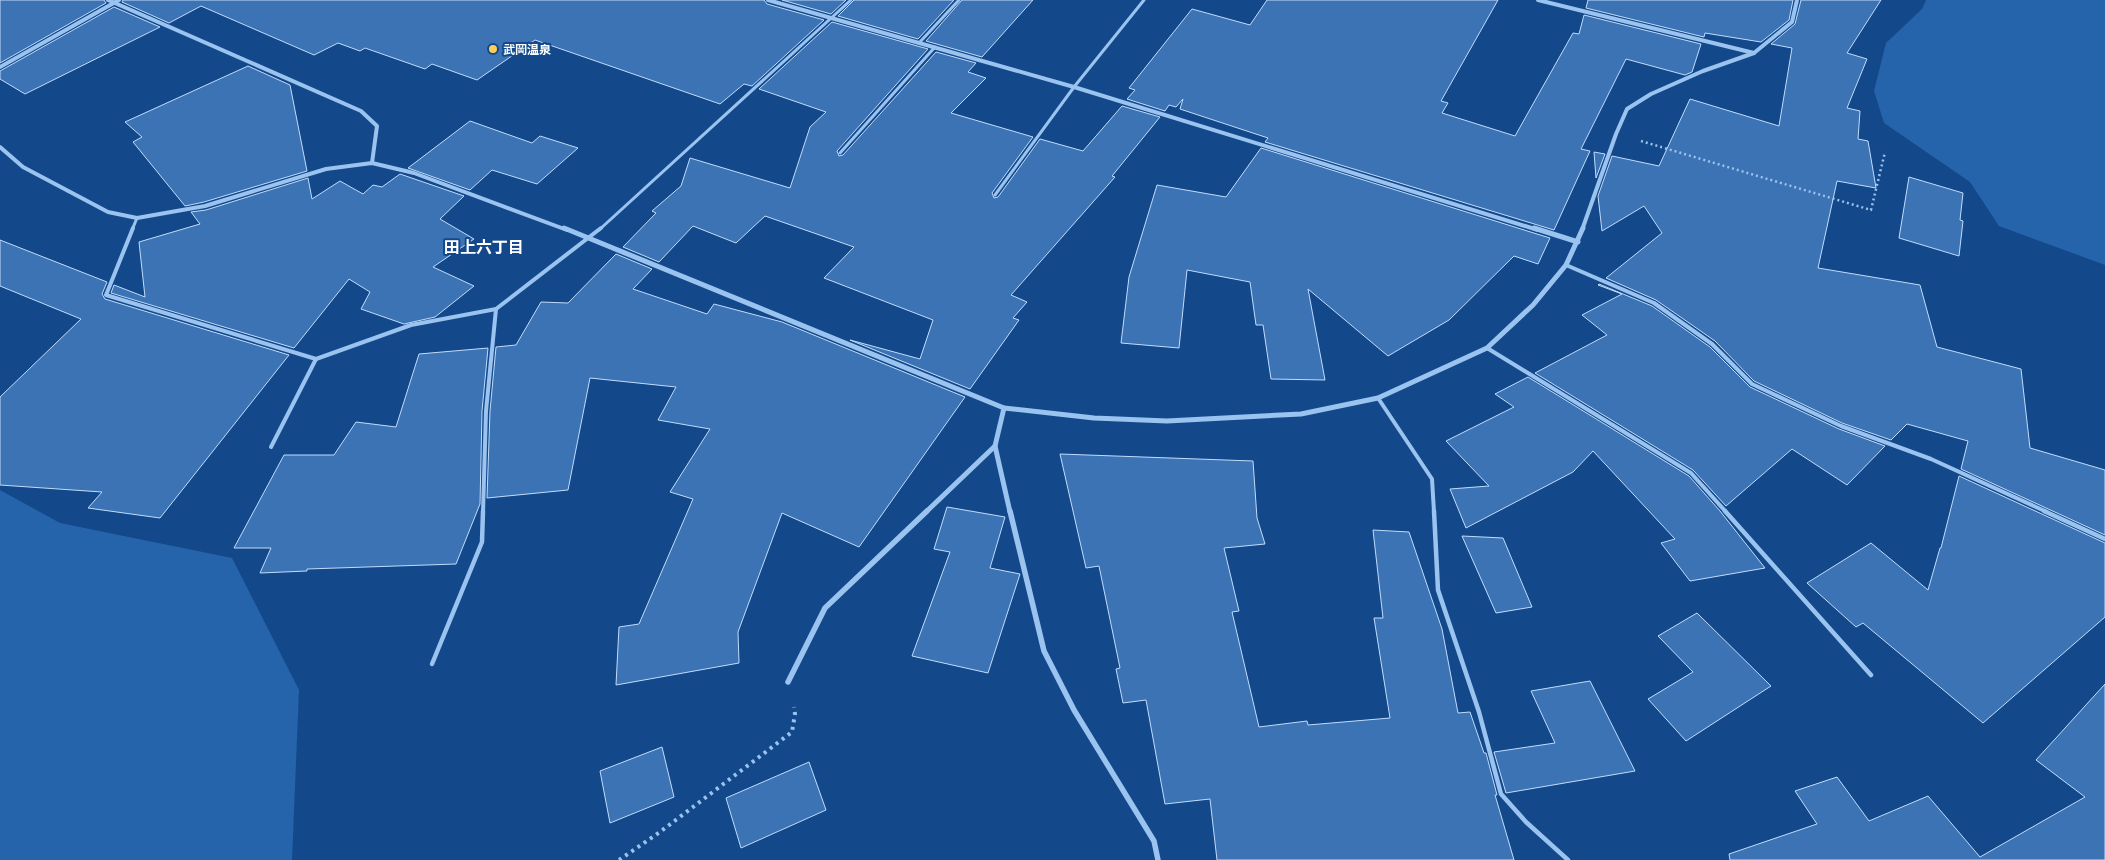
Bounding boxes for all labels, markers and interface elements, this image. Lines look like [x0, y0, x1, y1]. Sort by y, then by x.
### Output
place label: 武岡温泉 [503, 41, 551, 58]
marker: 武岡温泉 [487, 43, 499, 55]
district label: 田上六丁目 [444, 236, 524, 259]

